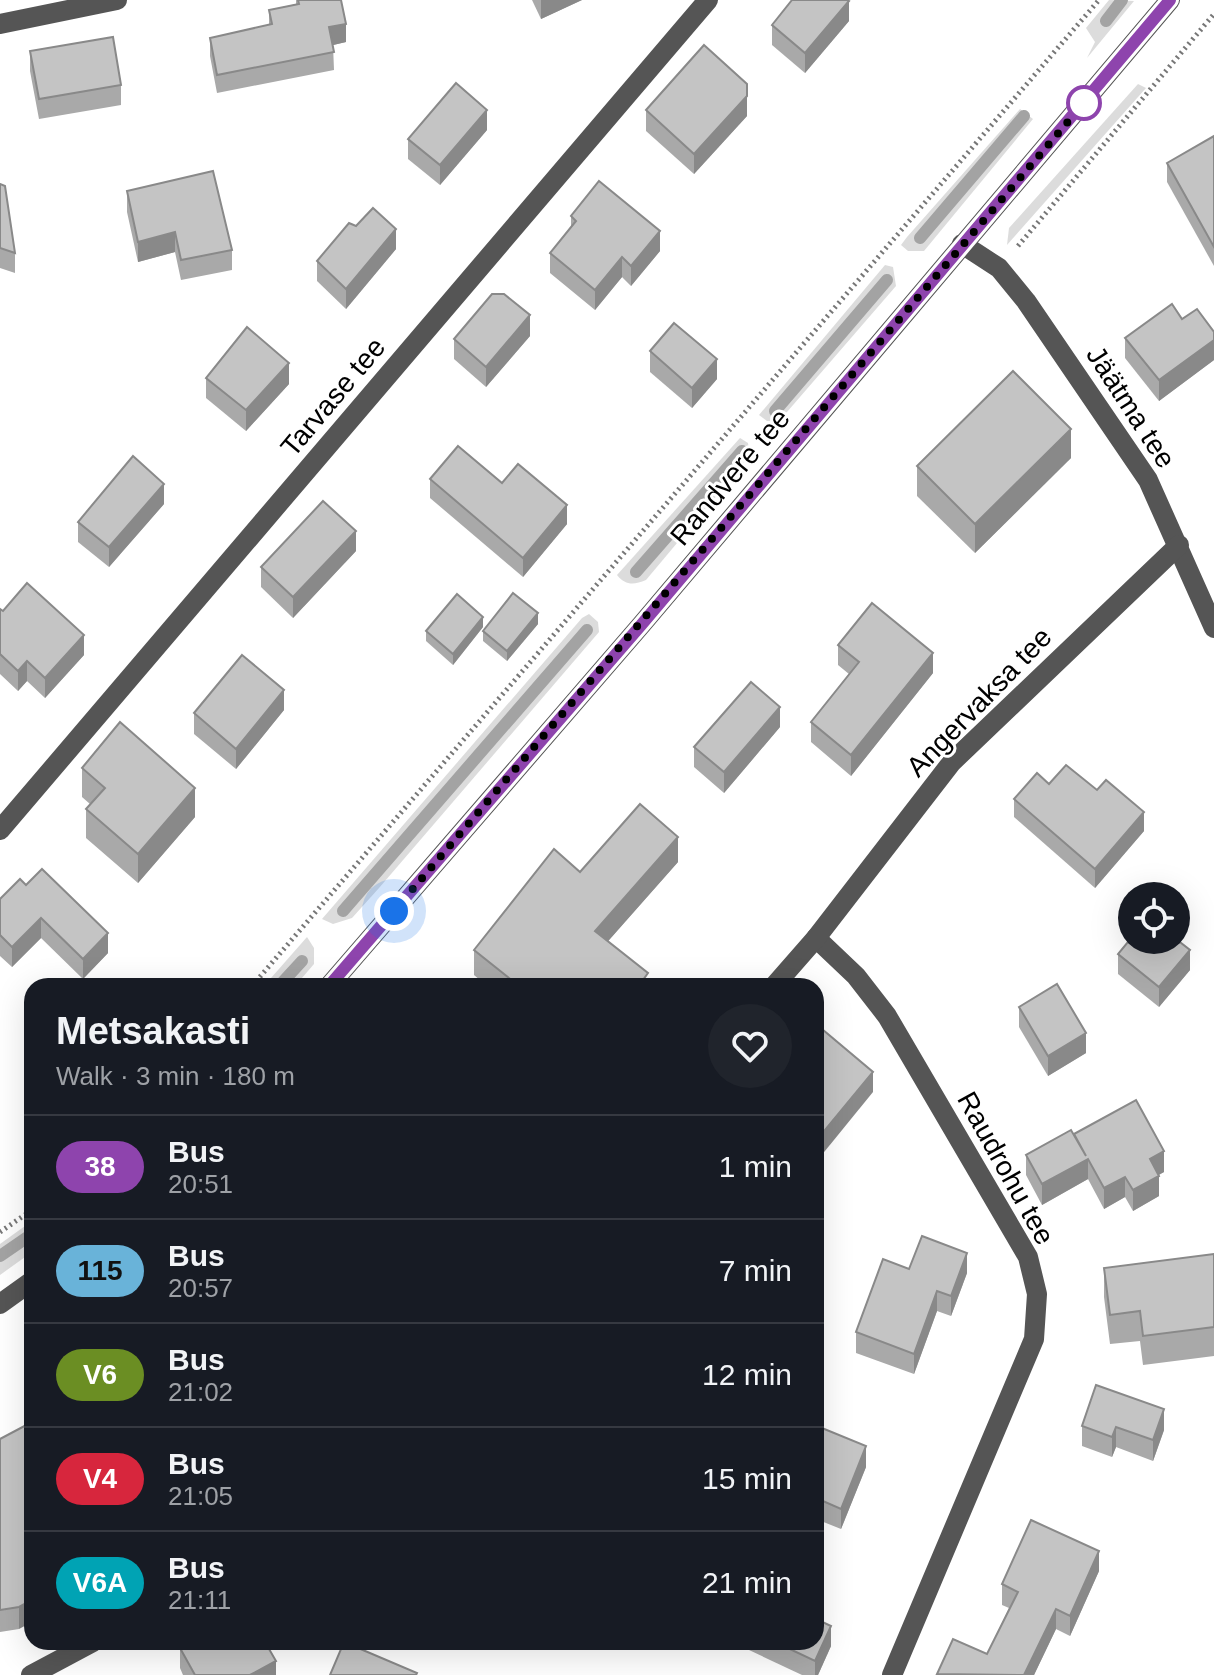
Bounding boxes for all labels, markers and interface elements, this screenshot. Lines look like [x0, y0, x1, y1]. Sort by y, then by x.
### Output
unlabelled marker [1067, 86, 1101, 120]
street label: Tarvase tee [275, 332, 391, 462]
street label: Jäätma tee [1080, 340, 1182, 474]
street label: Randvere tee [664, 403, 796, 551]
street label: Angervaksa tee [900, 621, 1058, 783]
map controls [1118, 882, 1190, 954]
button: locate [1118, 882, 1190, 954]
your location [374, 891, 414, 931]
button: heart [708, 1004, 792, 1088]
text: Metsakasti [56, 1010, 250, 1052]
text: Walk · 3 min · 180 m [56, 1061, 295, 1091]
street label: Raudrohu tee [951, 1086, 1061, 1250]
text: Bus [168, 1135, 225, 1168]
text: 1 min [719, 1150, 792, 1183]
text: 38 [84, 1151, 116, 1182]
text: 20:51 [168, 1169, 233, 1199]
text: Bus [168, 1239, 225, 1272]
text: 7 min [719, 1254, 792, 1287]
text: 115 [77, 1255, 123, 1286]
text: 20:57 [168, 1273, 233, 1303]
text: Bus [168, 1343, 225, 1376]
text: 12 min [702, 1358, 792, 1391]
text: V6 [83, 1359, 117, 1390]
text: 21:02 [168, 1377, 233, 1407]
text: Bus [168, 1447, 225, 1480]
text: 15 min [702, 1462, 792, 1495]
text: V4 [83, 1463, 117, 1494]
text: 21:05 [168, 1481, 233, 1511]
text: Bus [168, 1551, 225, 1584]
text: 21 min [702, 1566, 792, 1599]
text: V6A [73, 1567, 127, 1598]
text: 21:11 [168, 1585, 231, 1615]

